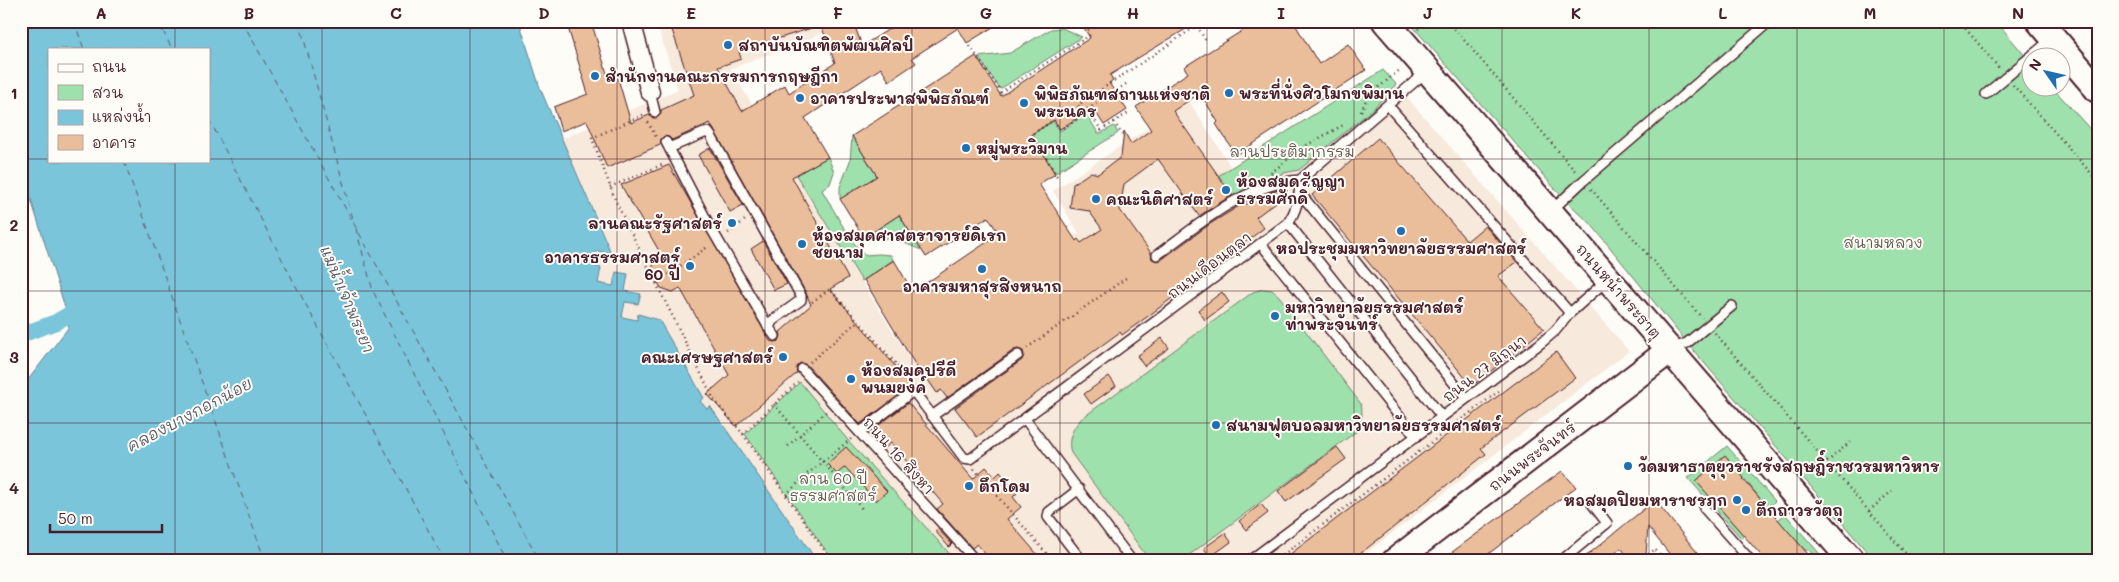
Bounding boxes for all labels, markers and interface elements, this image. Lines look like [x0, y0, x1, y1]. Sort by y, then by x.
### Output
text: A [95, 2, 107, 23]
text: B [244, 2, 254, 23]
text: C [390, 2, 402, 23]
text: D [538, 2, 550, 23]
text: E [686, 2, 696, 23]
text: F [833, 2, 843, 23]
text: G [980, 2, 992, 23]
text: H [1127, 2, 1139, 23]
text: I [1277, 2, 1285, 23]
text: J [1423, 2, 1433, 23]
text: K [1571, 2, 1581, 23]
text: L [1718, 2, 1728, 23]
text: M [1864, 2, 1876, 23]
text: N [2012, 2, 2024, 23]
place label: สถาบันบัณฑิตพัฒนศิลป์ [738, 35, 913, 55]
marker: สถาบันบัณฑิตพัฒนศิลป์ [722, 39, 734, 51]
legend [48, 48, 210, 162]
north arrow [2022, 48, 2072, 98]
text: N [2024, 55, 2046, 74]
text: ถนน [92, 56, 126, 76]
place label: สำนักงานคณะกรรมการกฤษฎีกา [605, 65, 838, 86]
marker: สำนักงานคณะกรรมการกฤษฎีกา [589, 70, 601, 82]
place label: พระที่นั่งศิวโมกขพิมาน [1239, 78, 1405, 103]
text: 1 [10, 82, 18, 103]
text: สวน [92, 82, 123, 102]
place label: พิพิธภัณฑสถานแห่งชาติ พระนคร [1034, 84, 1210, 121]
marker: พระที่นั่งศิวโมกขพิมาน [1223, 87, 1235, 99]
place label: อาคารประพาสพิพิธภัณฑ์ [810, 88, 990, 108]
marker: อาคารประพาสพิพิธภัณฑ์ [794, 92, 806, 104]
marker: พิพิธภัณฑสถานแห่งชาติ พระนคร [1018, 97, 1030, 109]
text: แหล่งน้ำ [92, 103, 152, 126]
text: อาคาร [92, 132, 137, 152]
place label: หมู่พระวิมาน [976, 138, 1068, 161]
park label: ลานประติมากรรม [1229, 141, 1355, 161]
marker: หมู่พระวิมาน [960, 142, 972, 154]
place label: ห้องสมุดสัญญา ธรรมศักดิ์ [1236, 171, 1345, 208]
marker: ห้องสมุดสัญญา ธรรมศักดิ์ [1220, 184, 1232, 196]
place label: คณะนิติศาสตร์ [1106, 189, 1214, 209]
marker: คณะนิติศาสตร์ [1090, 193, 1102, 205]
place label: ลานคณะรัฐศาสตร์ [588, 213, 723, 234]
text: 2 [10, 214, 19, 235]
marker: ลานคณะรัฐศาสตร์ [726, 217, 738, 229]
place label: ห้องสมุดศาสตราจารย์ดิเรก ชัยนาม [812, 225, 1006, 262]
marker: หอประชุมมหาวิทยาลัยธรรมศาสตร์ [1395, 225, 1407, 237]
street label: ถนนเดือนตุลา [1163, 227, 1256, 305]
park label: สนามหลวง [1843, 232, 1923, 252]
place label: หอประชุมมหาวิทยาลัยธรรมศาสตร์ [1276, 237, 1527, 261]
marker: ห้องสมุดศาสตราจารย์ดิเรก ชัยนาม [796, 238, 808, 250]
street label: ถนนหน้าพระธาตุ [1570, 239, 1666, 344]
water label: แม่น้ำเจ้าพระยา [316, 241, 384, 356]
place label: อาคารธรรมศาสตร์ 60 ปี [544, 247, 681, 284]
marker: อาคารธรรมศาสตร์ 60 ปี [684, 260, 696, 272]
marker: อาคารมหาสุรสิงหนาถ [976, 263, 988, 275]
place label: อาคารมหาสุรสิงหนาถ [903, 276, 1061, 299]
place label: มหาวิทยาลัยธรรมศาสตร์ ท่าพระจันทร์ [1285, 296, 1464, 334]
marker: มหาวิทยาลัยธรรมศาสตร์ ท่าพระจันทร์ [1269, 310, 1281, 322]
street label: ถนน 27 มิถุนา [1438, 330, 1531, 408]
text: 3 [9, 346, 19, 367]
place label: คณะเศรษฐศาสตร์ [641, 347, 774, 368]
marker: คณะเศรษฐศาสตร์ [777, 351, 789, 363]
place label: ห้องสมุดปรีดี พนมยงค์ [861, 359, 956, 397]
water label: คลองบางกอกน้อย [123, 372, 255, 456]
marker: ห้องสมุดปรีดี พนมยงค์ [845, 373, 857, 385]
street label: ถนน 16 สิงหา [859, 412, 939, 498]
place label: สนามฟุตบอลมหาวิทยาลัยธรรมศาสตร์ [1226, 414, 1502, 438]
street label: ถนนพระจันทร์ [1484, 416, 1580, 495]
marker: สนามฟุตบอลมหาวิทยาลัยธรรมศาสตร์ [1210, 419, 1222, 431]
place label: วัดมหาธาตุยุวราชรังสฤษฎิ์ราชวรมหาวิหาร [1638, 450, 1940, 479]
marker: วัดมหาธาตุยุวราชรังสฤษฎิ์ราชวรมหาวิหาร [1622, 460, 1634, 472]
park label: ลาน 60 ปี ธรรมศาสตร์ [789, 468, 877, 505]
place label: ตึกโดม [979, 476, 1030, 496]
text: 4 [9, 477, 19, 498]
marker: ตึกโดม [963, 480, 975, 492]
place label: หอสมุดปิยมหาราชรฦก [1564, 490, 1727, 513]
marker: หอสมุดปิยมหาราชรฦก [1731, 494, 1743, 506]
place label: ตึกถาวรวัตถุ [1756, 499, 1843, 523]
scale bar [50, 502, 162, 534]
marker: ตึกถาวรวัตถุ [1740, 504, 1752, 516]
text: 50 m [58, 508, 93, 528]

